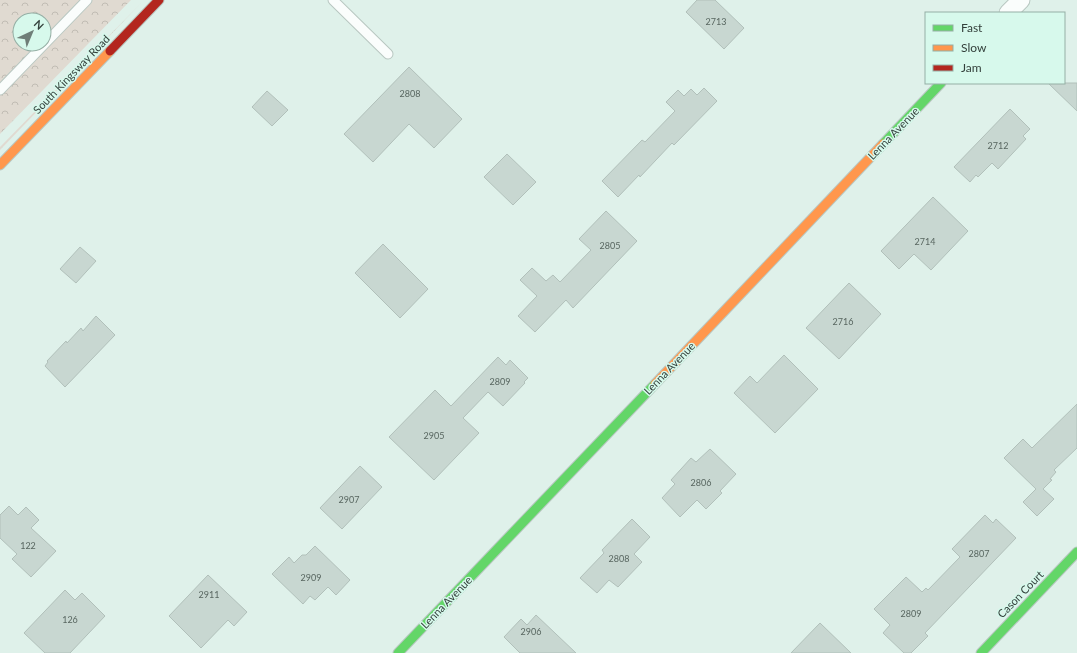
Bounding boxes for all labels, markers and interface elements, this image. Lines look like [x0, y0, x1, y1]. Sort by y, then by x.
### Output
north arrow [12, 12, 52, 52]
legend [925, 12, 1065, 84]
house number: 2713 [706, 16, 726, 27]
text: N [32, 17, 47, 32]
text: Fast [961, 20, 983, 35]
street label: South Kingsway Road [30, 32, 112, 116]
text: Slow [961, 40, 987, 55]
text: Jam [961, 60, 982, 75]
house number: 2808 [400, 88, 420, 99]
street label: Lenna Avenue [865, 104, 921, 162]
house number: 2712 [988, 140, 1008, 151]
house number: 2714 [915, 236, 935, 247]
house number: 2805 [600, 240, 620, 251]
house number: 2716 [833, 316, 853, 327]
street label: Lenna Avenue [641, 339, 697, 397]
house number: 2809 [490, 376, 510, 387]
house number: 2905 [424, 430, 444, 441]
house number: 2806 [691, 477, 711, 488]
house number: 2907 [339, 494, 359, 505]
house number: 122 [20, 540, 36, 551]
house number: 2807 [969, 548, 989, 559]
house number: 2808 [609, 553, 629, 564]
street label: Cason Court [994, 568, 1046, 620]
house number: 2909 [301, 572, 321, 583]
street label: Lenna Avenue [418, 573, 474, 631]
house number: 2911 [199, 589, 219, 600]
house number: 2809 [901, 608, 921, 619]
house number: 126 [62, 614, 78, 625]
house number: 2906 [521, 626, 541, 637]

